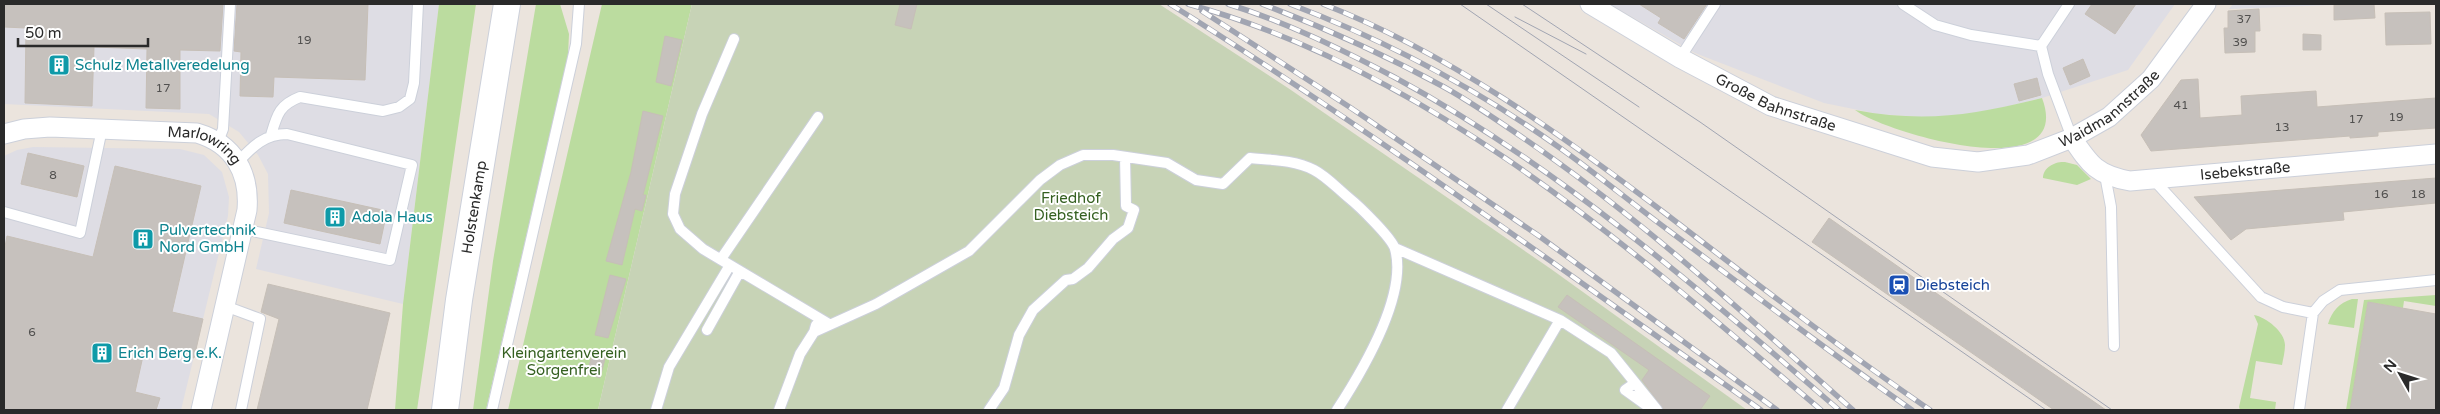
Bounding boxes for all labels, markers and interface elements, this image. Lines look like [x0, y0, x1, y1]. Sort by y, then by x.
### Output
house number: 37 [2236, 12, 2252, 26]
scale bar [18, 15, 148, 47]
text: 50 m [25, 24, 62, 42]
house number: 19 [296, 33, 312, 47]
house number: 39 [2232, 35, 2248, 49]
building icon: Schulz Metallveredelung [47, 53, 71, 77]
place label: Schulz Metallveredelung [75, 56, 250, 74]
street label: Waidmannstraße [2056, 67, 2164, 151]
street label: Große Bahnstraße [1712, 69, 1838, 135]
house number: 17 [155, 81, 171, 95]
house number: 41 [2173, 98, 2189, 112]
house number: 19 [2388, 110, 2404, 124]
house number: 17 [2348, 112, 2364, 126]
house number: 13 [2274, 120, 2290, 134]
street label: Marlowring [167, 123, 245, 168]
street label: Isebekstraße [2199, 158, 2291, 184]
street label: Holstenkamp [458, 159, 490, 255]
house number: 8 [49, 168, 57, 182]
house number: 16 [2373, 187, 2389, 201]
house number: 18 [2410, 187, 2426, 201]
park label: Friedhof Diebsteich [1034, 189, 1108, 224]
building icon: Adola Haus [323, 205, 347, 229]
place label: Adola Haus [351, 208, 433, 226]
place label: Pulvertechnik Nord GmbH [159, 221, 256, 256]
building icon: Pulvertechnik Nord GmbH [131, 227, 155, 251]
station icon: Diebsteich [1887, 273, 1911, 297]
place label: Diebsteich [1915, 276, 1990, 294]
house number: 6 [28, 325, 36, 339]
building icon: Erich Berg e.K. [90, 341, 114, 365]
place label: Erich Berg e.K. [118, 344, 222, 362]
park label: Kleingartenverein Sorgenfrei [501, 344, 627, 379]
north arrow [2375, 349, 2425, 399]
text: N [2380, 356, 2400, 376]

